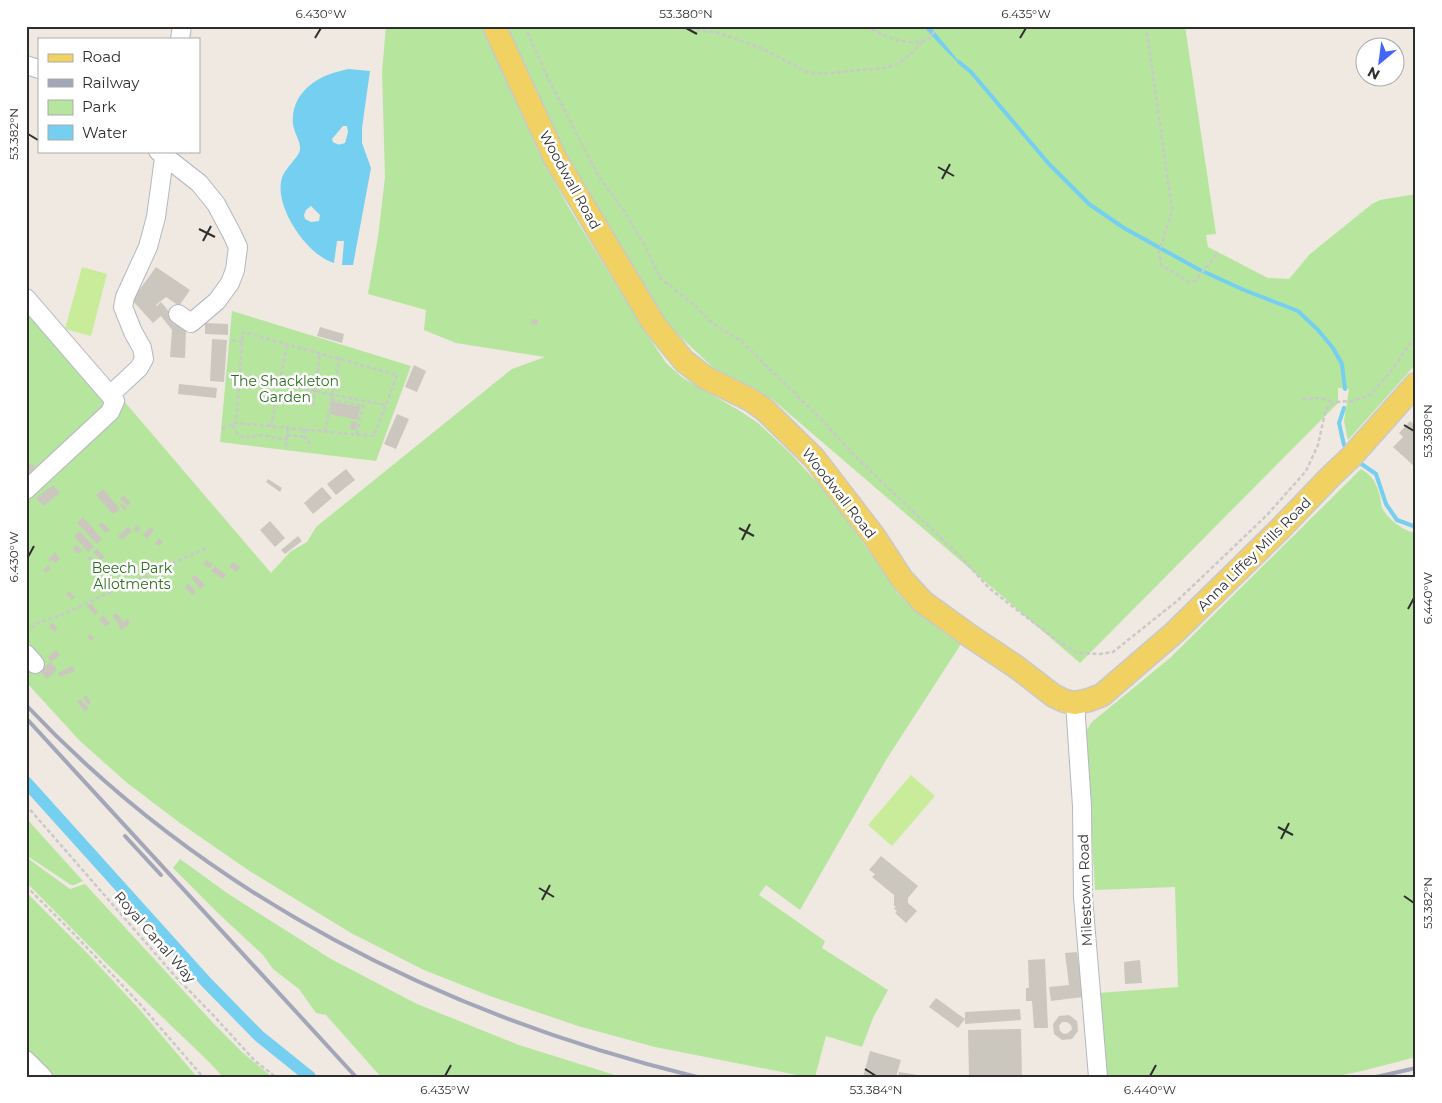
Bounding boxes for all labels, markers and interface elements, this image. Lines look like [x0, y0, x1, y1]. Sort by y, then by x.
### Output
text: 6.430°W [295, 6, 347, 21]
text: 53.380°N [659, 6, 713, 21]
text: 6.435°W [1001, 6, 1051, 21]
legend [38, 38, 200, 152]
north arrow [1354, 38, 1404, 88]
text: Road [82, 47, 121, 66]
text: N [1364, 63, 1383, 84]
text: Railway [82, 73, 140, 92]
text: Park [82, 97, 116, 116]
text: 53.382°N [6, 108, 21, 160]
text: Water [82, 123, 128, 142]
street label: Woodwall Road [535, 128, 605, 232]
park label: The Shackleton Garden [231, 372, 339, 406]
text: 53.380°N [1420, 404, 1435, 458]
street label: Woodwall Road [798, 444, 880, 542]
street label: Anna Liffey Mills Road [1193, 493, 1315, 615]
text: 6.430°W [6, 531, 21, 583]
park label: Beech Park Allotments [92, 559, 173, 593]
text: 6.440°W [1420, 572, 1435, 624]
street label: Milestown Road [1074, 834, 1096, 946]
text: 53.382°N [1420, 877, 1435, 929]
street label: Royal Canal Way [110, 888, 200, 987]
text: 6.435°W [420, 1082, 470, 1097]
text: 53.384°N [850, 1082, 902, 1097]
text: 6.440°W [1124, 1082, 1176, 1097]

